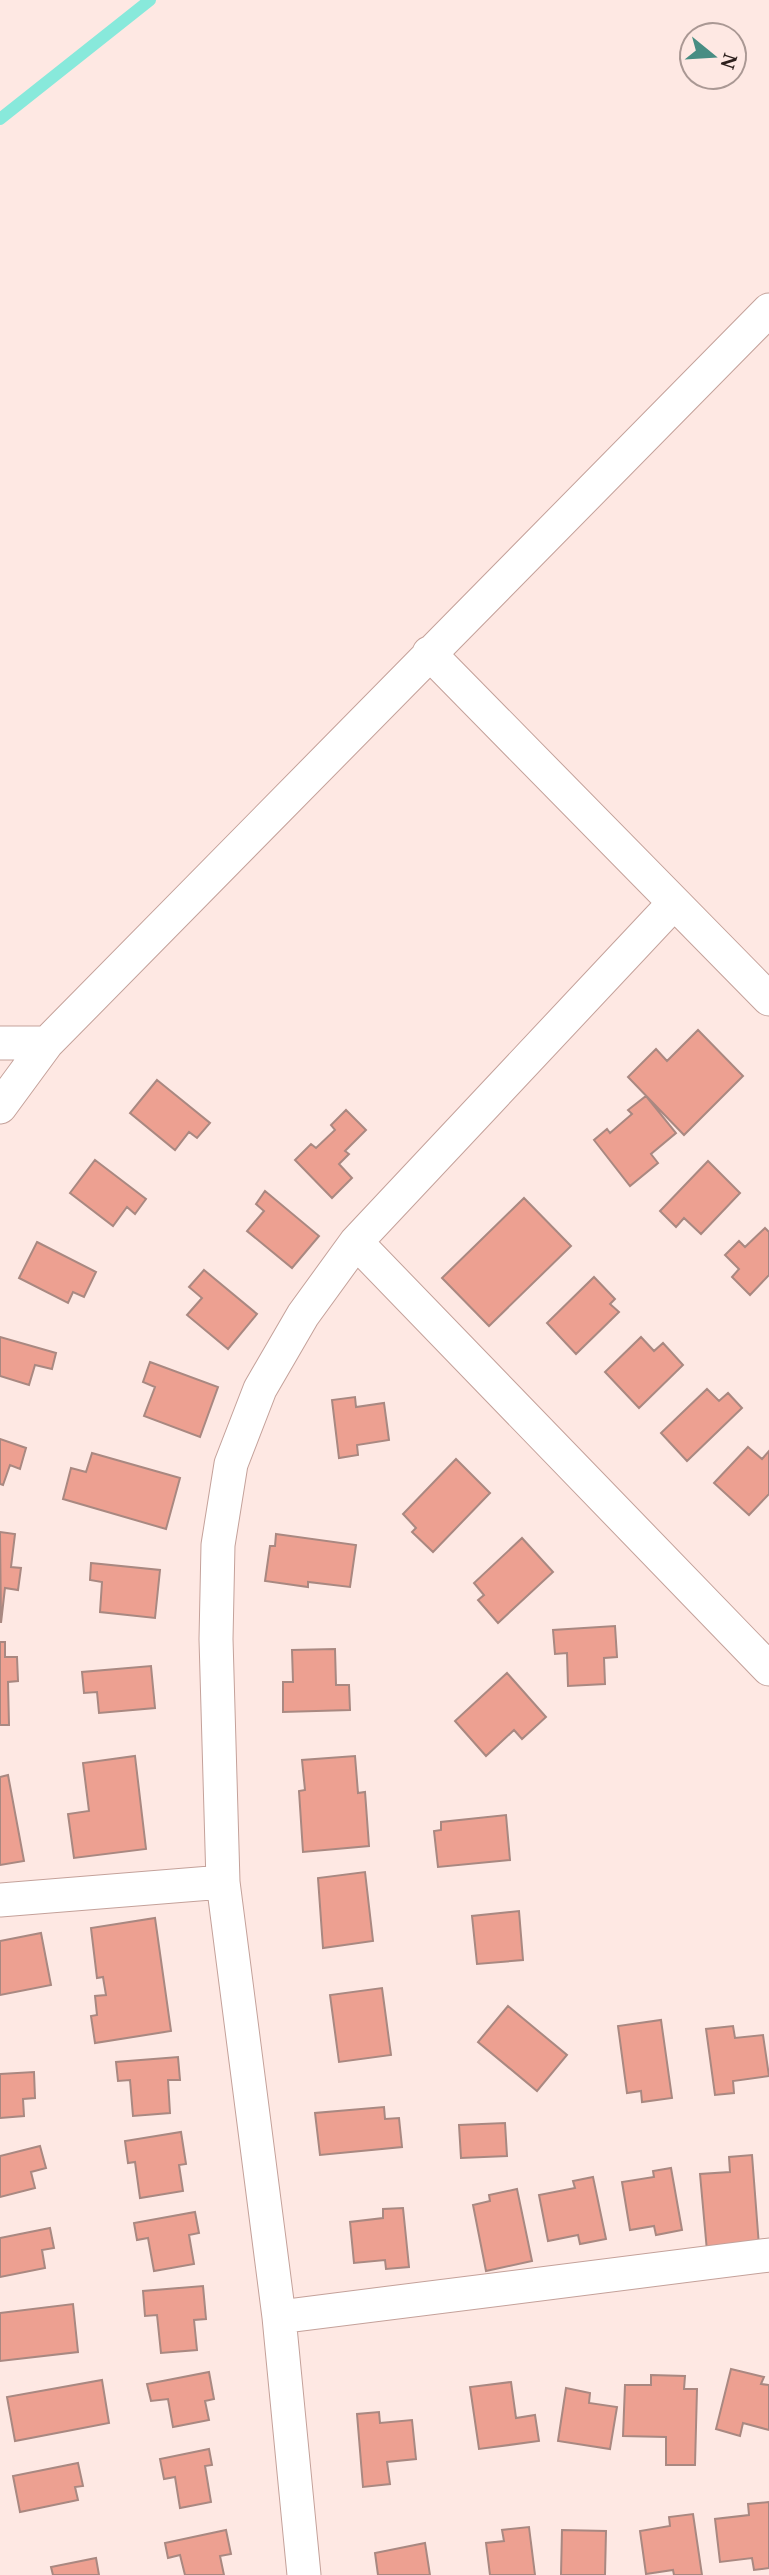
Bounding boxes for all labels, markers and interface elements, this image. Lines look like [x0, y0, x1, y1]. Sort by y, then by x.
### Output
north arrow [678, 21, 748, 91]
text: N [714, 50, 744, 72]

